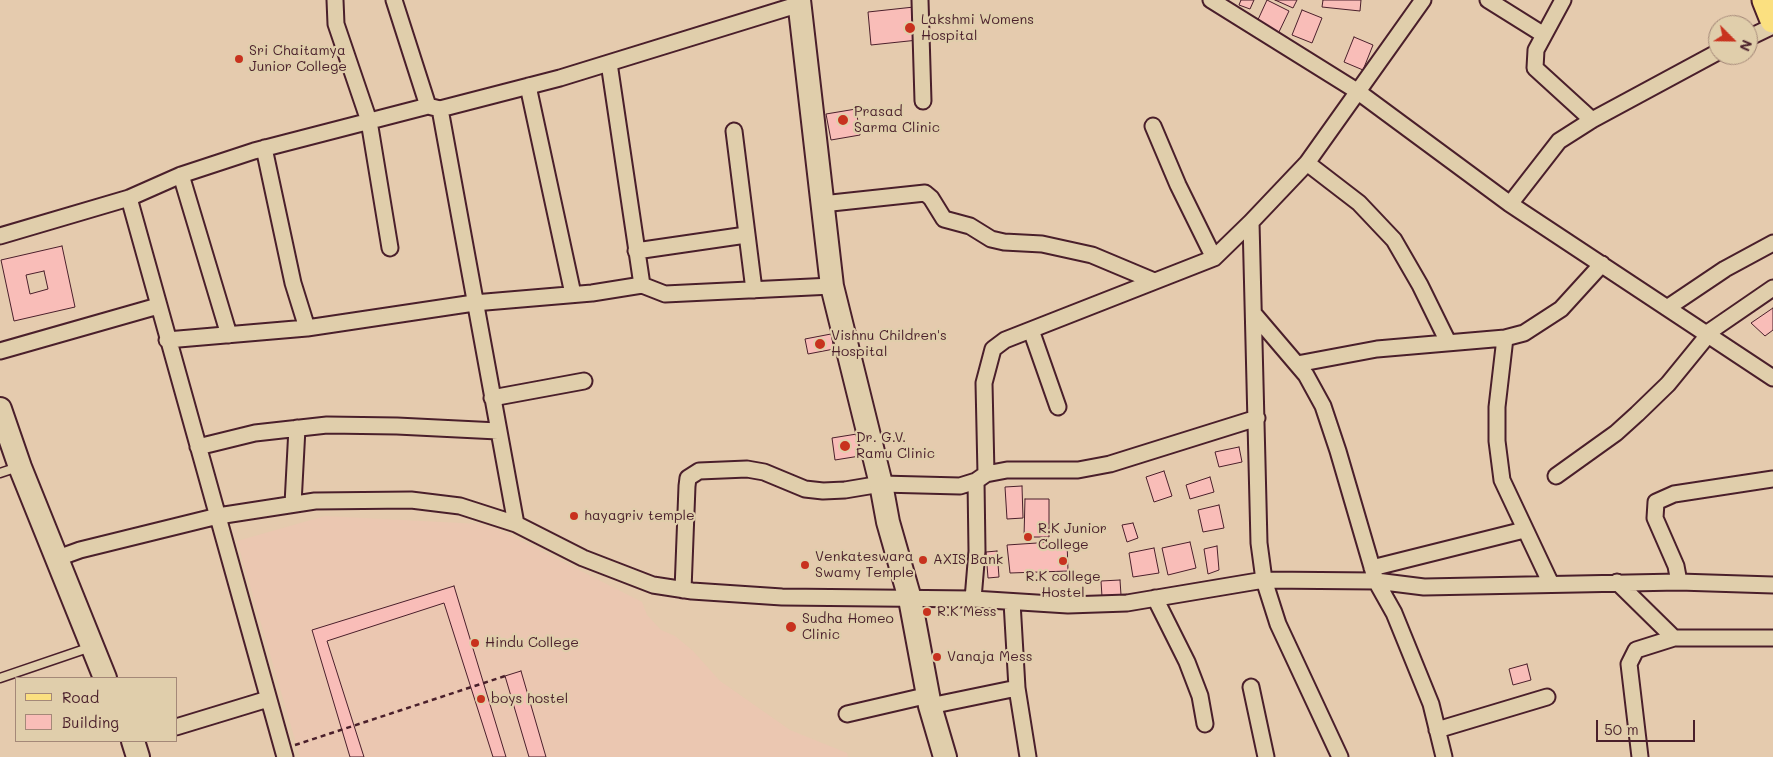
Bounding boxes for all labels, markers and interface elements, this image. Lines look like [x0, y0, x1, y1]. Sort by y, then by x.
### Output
place label: Lakshmi Womens Hospital [921, 12, 1034, 44]
north arrow [1708, 15, 1758, 65]
marker: Lakshmi Womens Hospital [903, 21, 917, 35]
text: N [1736, 37, 1757, 54]
place label: Sri Chaitamya Junior College [249, 43, 347, 75]
marker: Sri Chaitamya Junior College [233, 53, 245, 65]
place label: Prasad Sarma Clinic [854, 104, 940, 136]
marker: Prasad Sarma Clinic [836, 113, 850, 127]
place label: Vishnu Children's Hospital [831, 328, 947, 361]
marker: Vishnu Children's Hospital [813, 337, 827, 351]
place label: Dr. G.V. Ramu Clinic [856, 430, 935, 462]
marker: Dr. G.V. Ramu Clinic [838, 439, 852, 453]
place label: hayagriv temple [584, 508, 695, 524]
marker: hayagriv temple [568, 510, 580, 522]
place label: R.K Junior College [1038, 521, 1107, 554]
marker: R.K Junior College [1022, 531, 1034, 543]
place label: Venkateswara Swamy Temple [815, 549, 914, 582]
place label: AXIS Bank [933, 552, 1003, 568]
marker: AXIS Bank [917, 554, 929, 566]
marker: R.K college Hostel [1057, 555, 1069, 567]
marker: Venkateswara Swamy Temple [799, 559, 811, 571]
place label: R.K college Hostel [1025, 569, 1101, 602]
place label: R.K Mess [937, 604, 997, 620]
marker: R.K Mess [921, 606, 933, 618]
place label: Sudha Homeo Clinic [802, 611, 894, 644]
marker: Sudha Homeo Clinic [784, 620, 798, 634]
place label: Hindu College [485, 635, 579, 651]
marker: Hindu College [469, 637, 481, 649]
place label: Vanaja Mess [947, 649, 1033, 665]
marker: Vanaja Mess [931, 651, 943, 663]
legend [15, 677, 178, 742]
text: Road [62, 687, 99, 707]
place label: boys hostel [491, 691, 568, 707]
marker: boys hostel [475, 693, 487, 705]
scale bar [1598, 710, 1697, 742]
text: Building [62, 712, 119, 732]
text: 50 m [1604, 719, 1639, 739]

